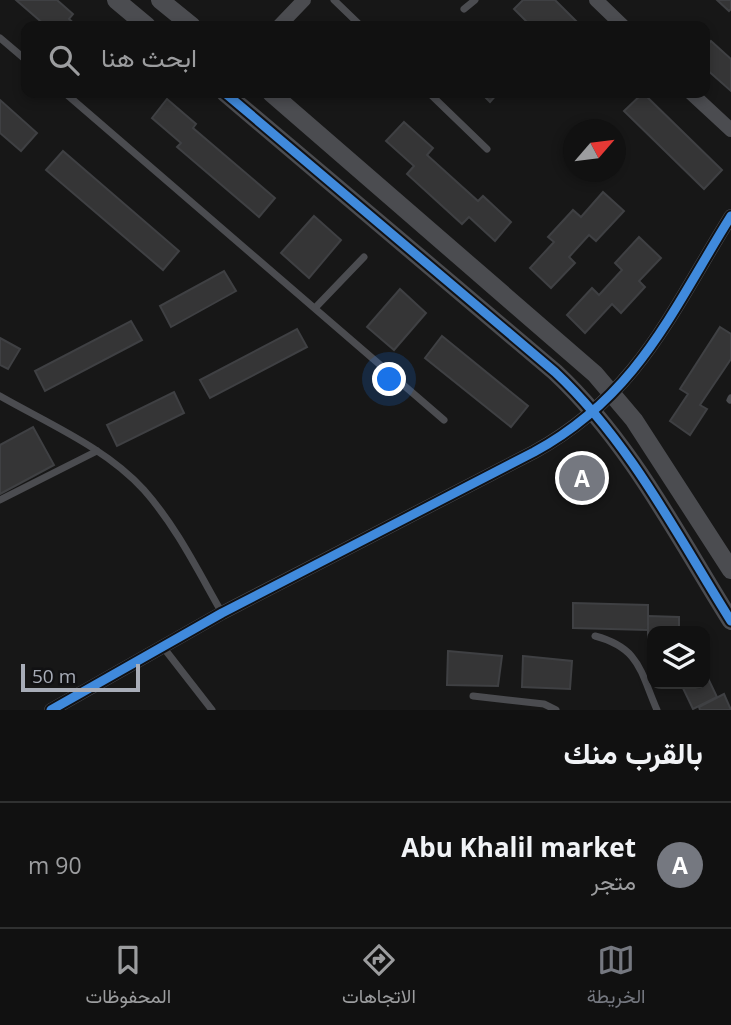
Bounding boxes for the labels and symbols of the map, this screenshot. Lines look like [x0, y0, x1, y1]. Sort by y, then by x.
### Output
north arrow [563, 119, 626, 182]
your location [372, 362, 406, 396]
pin: A [559, 452, 605, 504]
scale bar [21, 661, 140, 693]

